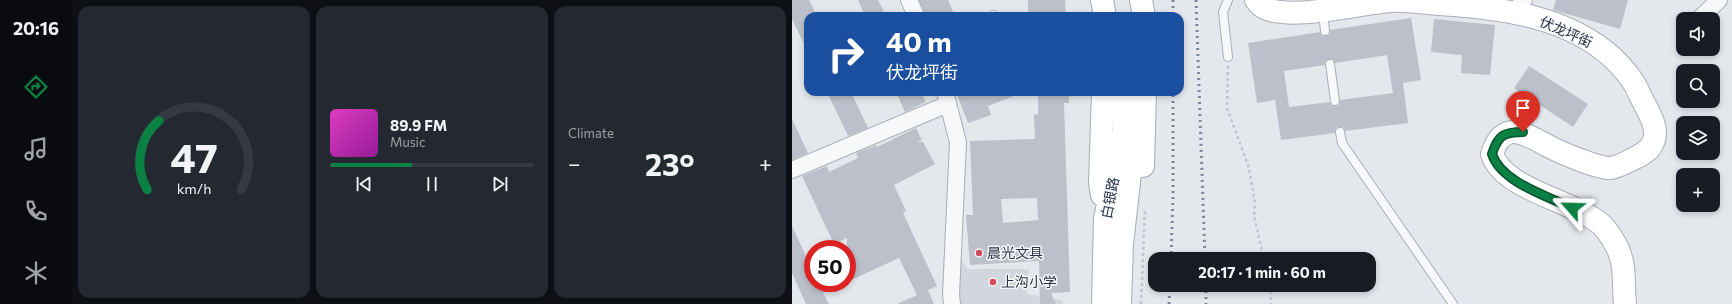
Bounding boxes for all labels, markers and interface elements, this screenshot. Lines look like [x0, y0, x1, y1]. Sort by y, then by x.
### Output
street label: 伏龙坪街 [1537, 12, 1595, 51]
map controls [1676, 12, 1720, 212]
button: sound [1676, 12, 1720, 56]
text: 20:16 [13, 17, 59, 39]
text: 40 m [886, 24, 952, 58]
icon: right [820, 28, 872, 80]
text: 伏龙坪街 [886, 61, 958, 83]
button: search [1676, 64, 1720, 108]
icon: directions [22, 73, 50, 101]
pin [1506, 91, 1540, 132]
icon: arrive [1512, 97, 1534, 119]
text: 89.9 FM [390, 116, 447, 134]
button: layers [1676, 116, 1720, 160]
text: Climate [568, 125, 614, 141]
text: 47 [170, 131, 218, 182]
text: Music [390, 134, 425, 150]
icon: music [22, 135, 50, 163]
text: 23° [645, 145, 695, 182]
text: − [568, 150, 581, 177]
text: + [759, 150, 772, 177]
button: + [1676, 168, 1720, 212]
icon: previous [353, 173, 375, 195]
icon: pause [421, 173, 443, 195]
icon: next [489, 173, 511, 195]
street label: 白银路 [1097, 176, 1122, 220]
text: km/h [177, 179, 211, 197]
position arrow [1551, 187, 1593, 229]
icon: phone [22, 197, 50, 225]
speed limit sign: 50 [804, 240, 856, 292]
place label: 晨光文具 [987, 244, 1043, 261]
marker: 晨光文具 [974, 248, 984, 258]
icon: climate [22, 259, 50, 287]
text: 20:17 · 1 min · 60 m [1198, 263, 1326, 281]
place label: 上沟小学 [1001, 273, 1057, 290]
marker: 上沟小学 [988, 277, 998, 287]

